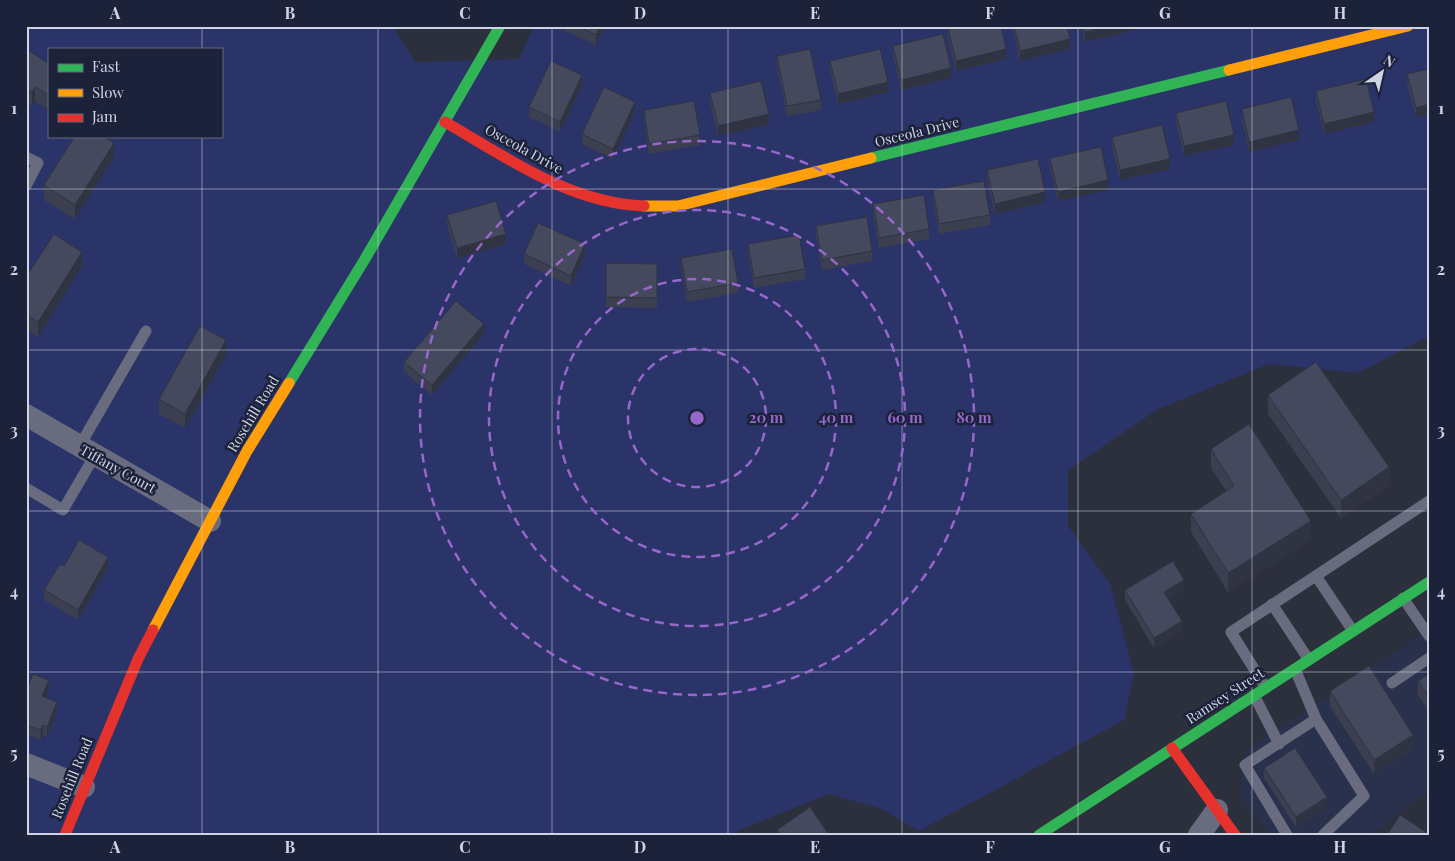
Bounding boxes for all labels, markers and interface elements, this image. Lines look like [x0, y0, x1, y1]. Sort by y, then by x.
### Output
text: A [109, 2, 121, 23]
text: B [285, 2, 296, 23]
text: C [459, 2, 471, 23]
text: D [634, 2, 646, 23]
text: E [810, 2, 820, 23]
text: F [985, 2, 995, 23]
text: G [1159, 2, 1171, 23]
text: H [1334, 2, 1347, 23]
legend [48, 48, 222, 138]
north arrow [1358, 48, 1408, 98]
text: N [1380, 50, 1399, 72]
text: Fast [92, 56, 121, 76]
text: Slow [92, 82, 124, 102]
text: 1 [11, 97, 17, 118]
text: 1 [1438, 97, 1444, 118]
text: Jam [91, 106, 118, 126]
street label: Osceola Drive [873, 112, 961, 151]
street label: Osceola Drive [482, 119, 567, 178]
text: 2 [10, 258, 18, 279]
text: 2 [1437, 258, 1445, 279]
street label: Rosehill Road [222, 372, 283, 455]
text: 20 m [749, 407, 784, 427]
text: 40 m [819, 407, 854, 427]
text: 60 m [887, 407, 923, 427]
text: 80 m [956, 407, 992, 427]
centre of rings [688, 409, 706, 427]
text: 3 [10, 419, 18, 440]
text: 3 [1437, 419, 1445, 440]
street label: Tiffany Court [77, 440, 160, 498]
text: 4 [10, 580, 18, 601]
text: 4 [1437, 580, 1445, 601]
street label: Ramsey Street [1182, 663, 1268, 728]
street label: Rosehill Road [47, 734, 96, 821]
text: 5 [10, 742, 18, 763]
text: 5 [1437, 742, 1445, 763]
text: A [109, 836, 121, 857]
text: B [285, 836, 296, 857]
text: C [459, 836, 471, 857]
text: D [634, 836, 646, 857]
text: E [810, 836, 820, 857]
text: F [985, 836, 995, 857]
text: G [1159, 836, 1171, 857]
text: H [1334, 836, 1347, 857]

